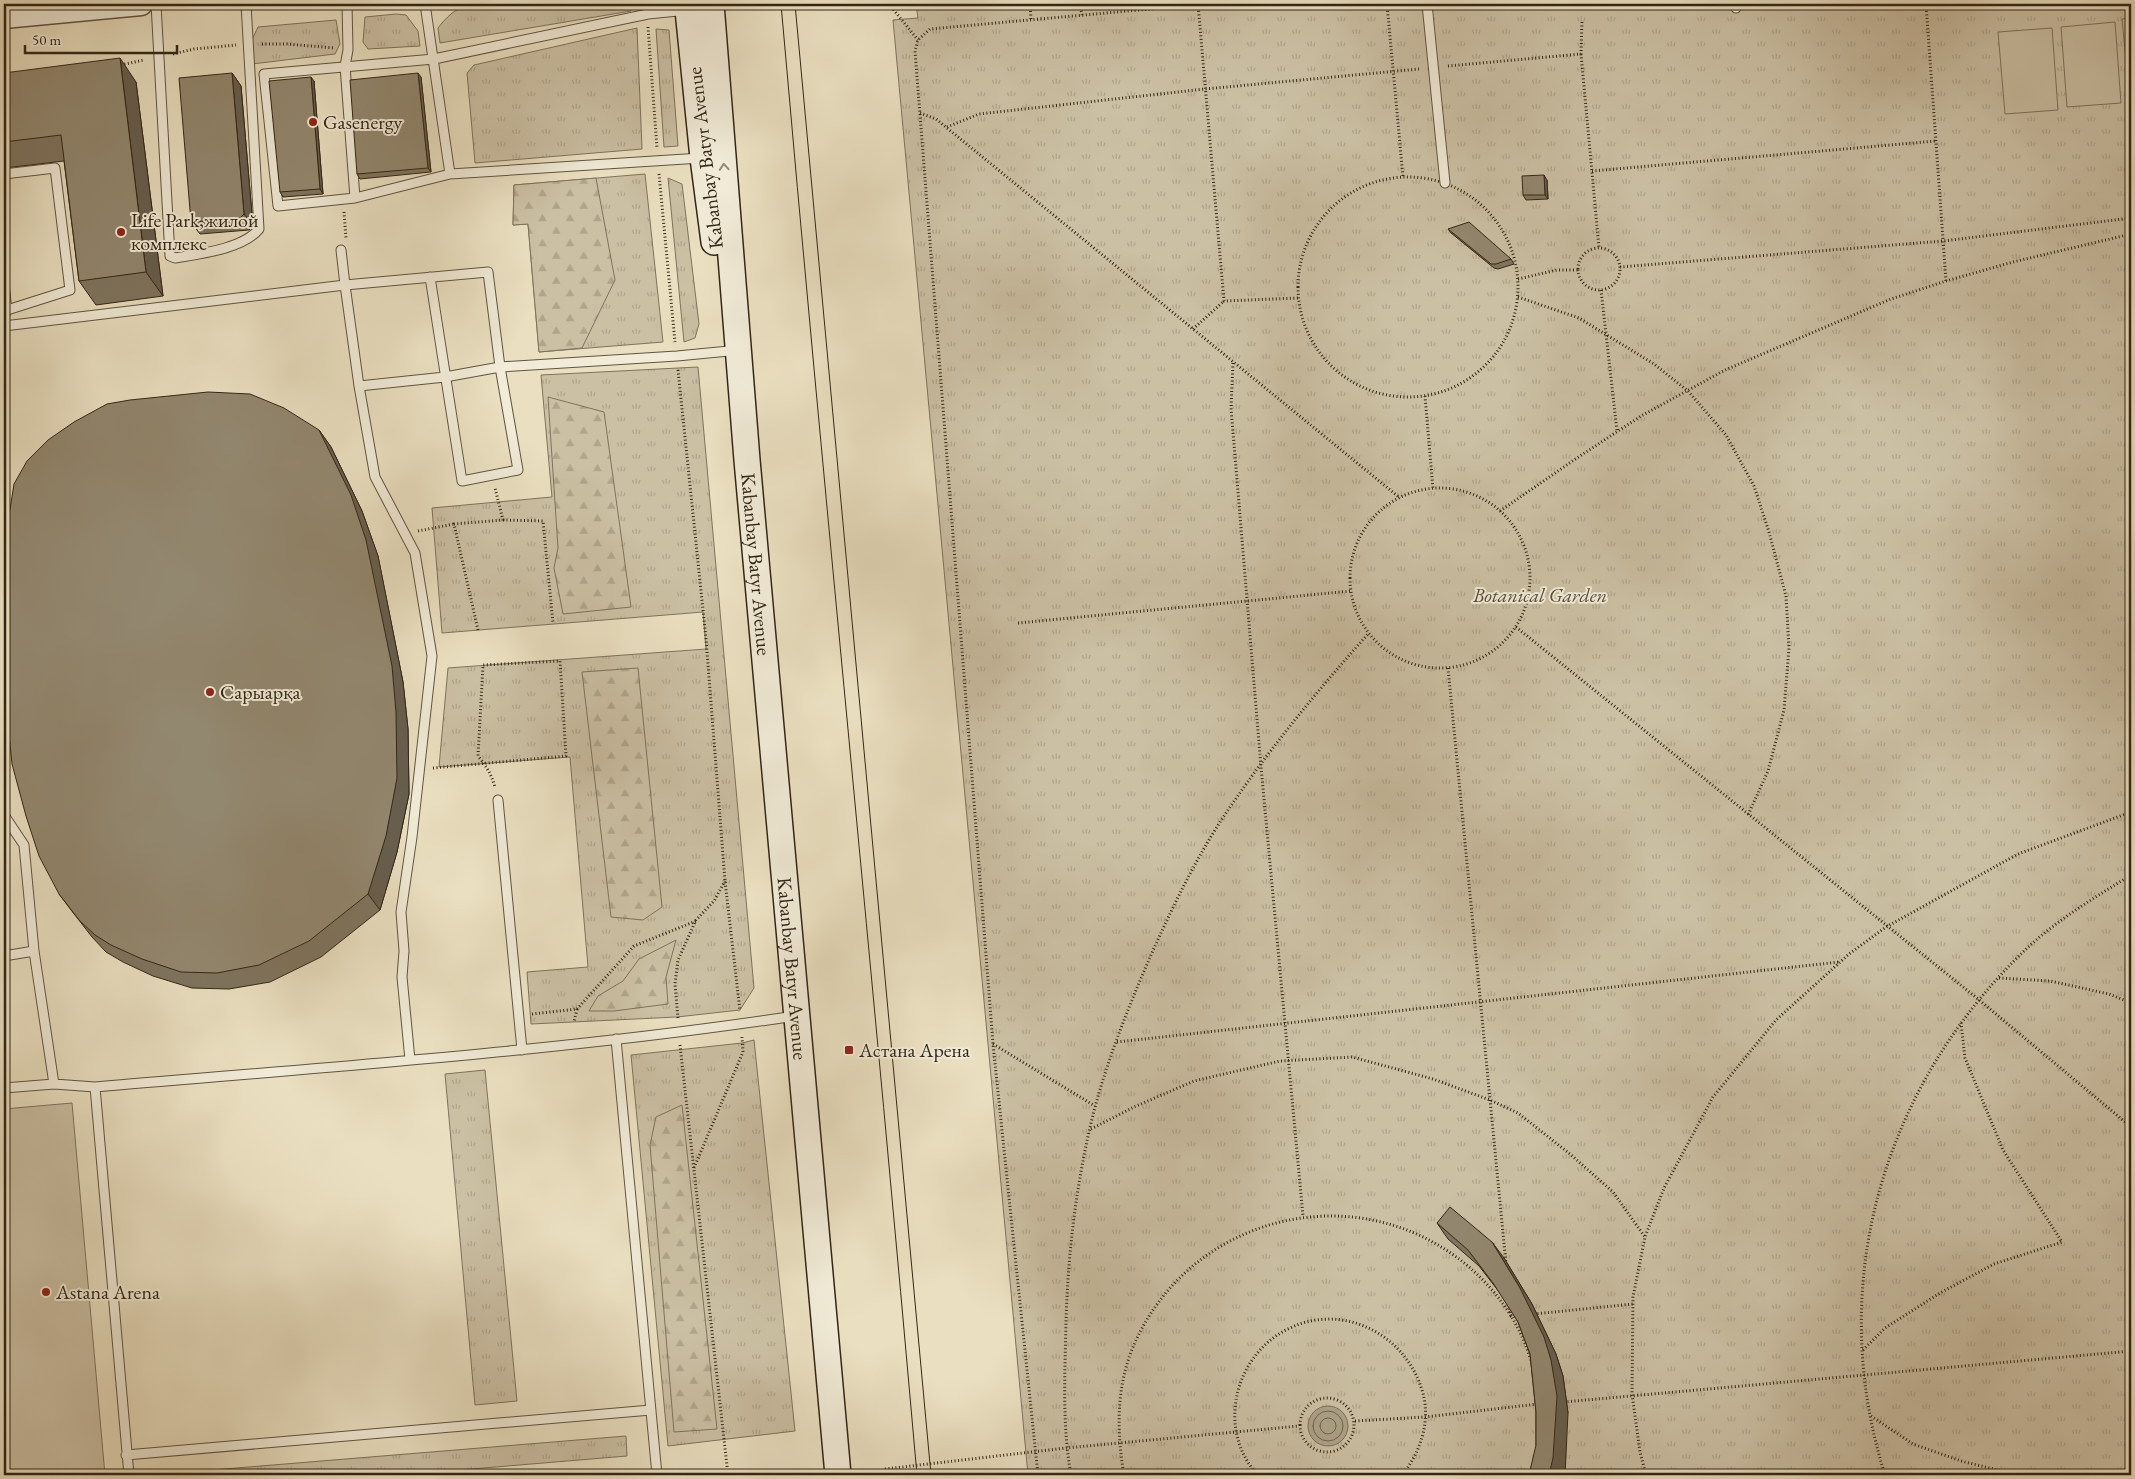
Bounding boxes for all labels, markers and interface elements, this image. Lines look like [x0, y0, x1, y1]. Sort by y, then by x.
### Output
scale bar [25, 22, 178, 54]
text: 50 m [32, 30, 61, 49]
street label: Kabanbay Batyr Avenue [681, 65, 729, 251]
place label: Gasenergy [323, 109, 403, 135]
marker: Gasenergy [307, 116, 319, 128]
one-way arrow [719, 163, 730, 171]
place label: Life Park,жилой комплекс [131, 207, 259, 256]
marker: Life Park,жилой комплекс [115, 226, 127, 238]
street label: Kabanbay Batyr Avenue [735, 472, 777, 657]
park label: Botanical Garden [1472, 582, 1607, 608]
place label: Сарыарқа [220, 679, 300, 705]
marker: Сарыарқа [204, 686, 216, 698]
street label: Kabanbay Batyr Avenue [771, 876, 814, 1061]
place label: Астана Арена [858, 1037, 970, 1063]
marker: Астана Арена [843, 1044, 855, 1056]
place label: Astana Arena [55, 1279, 160, 1305]
marker: Astana Arena [40, 1286, 52, 1298]

